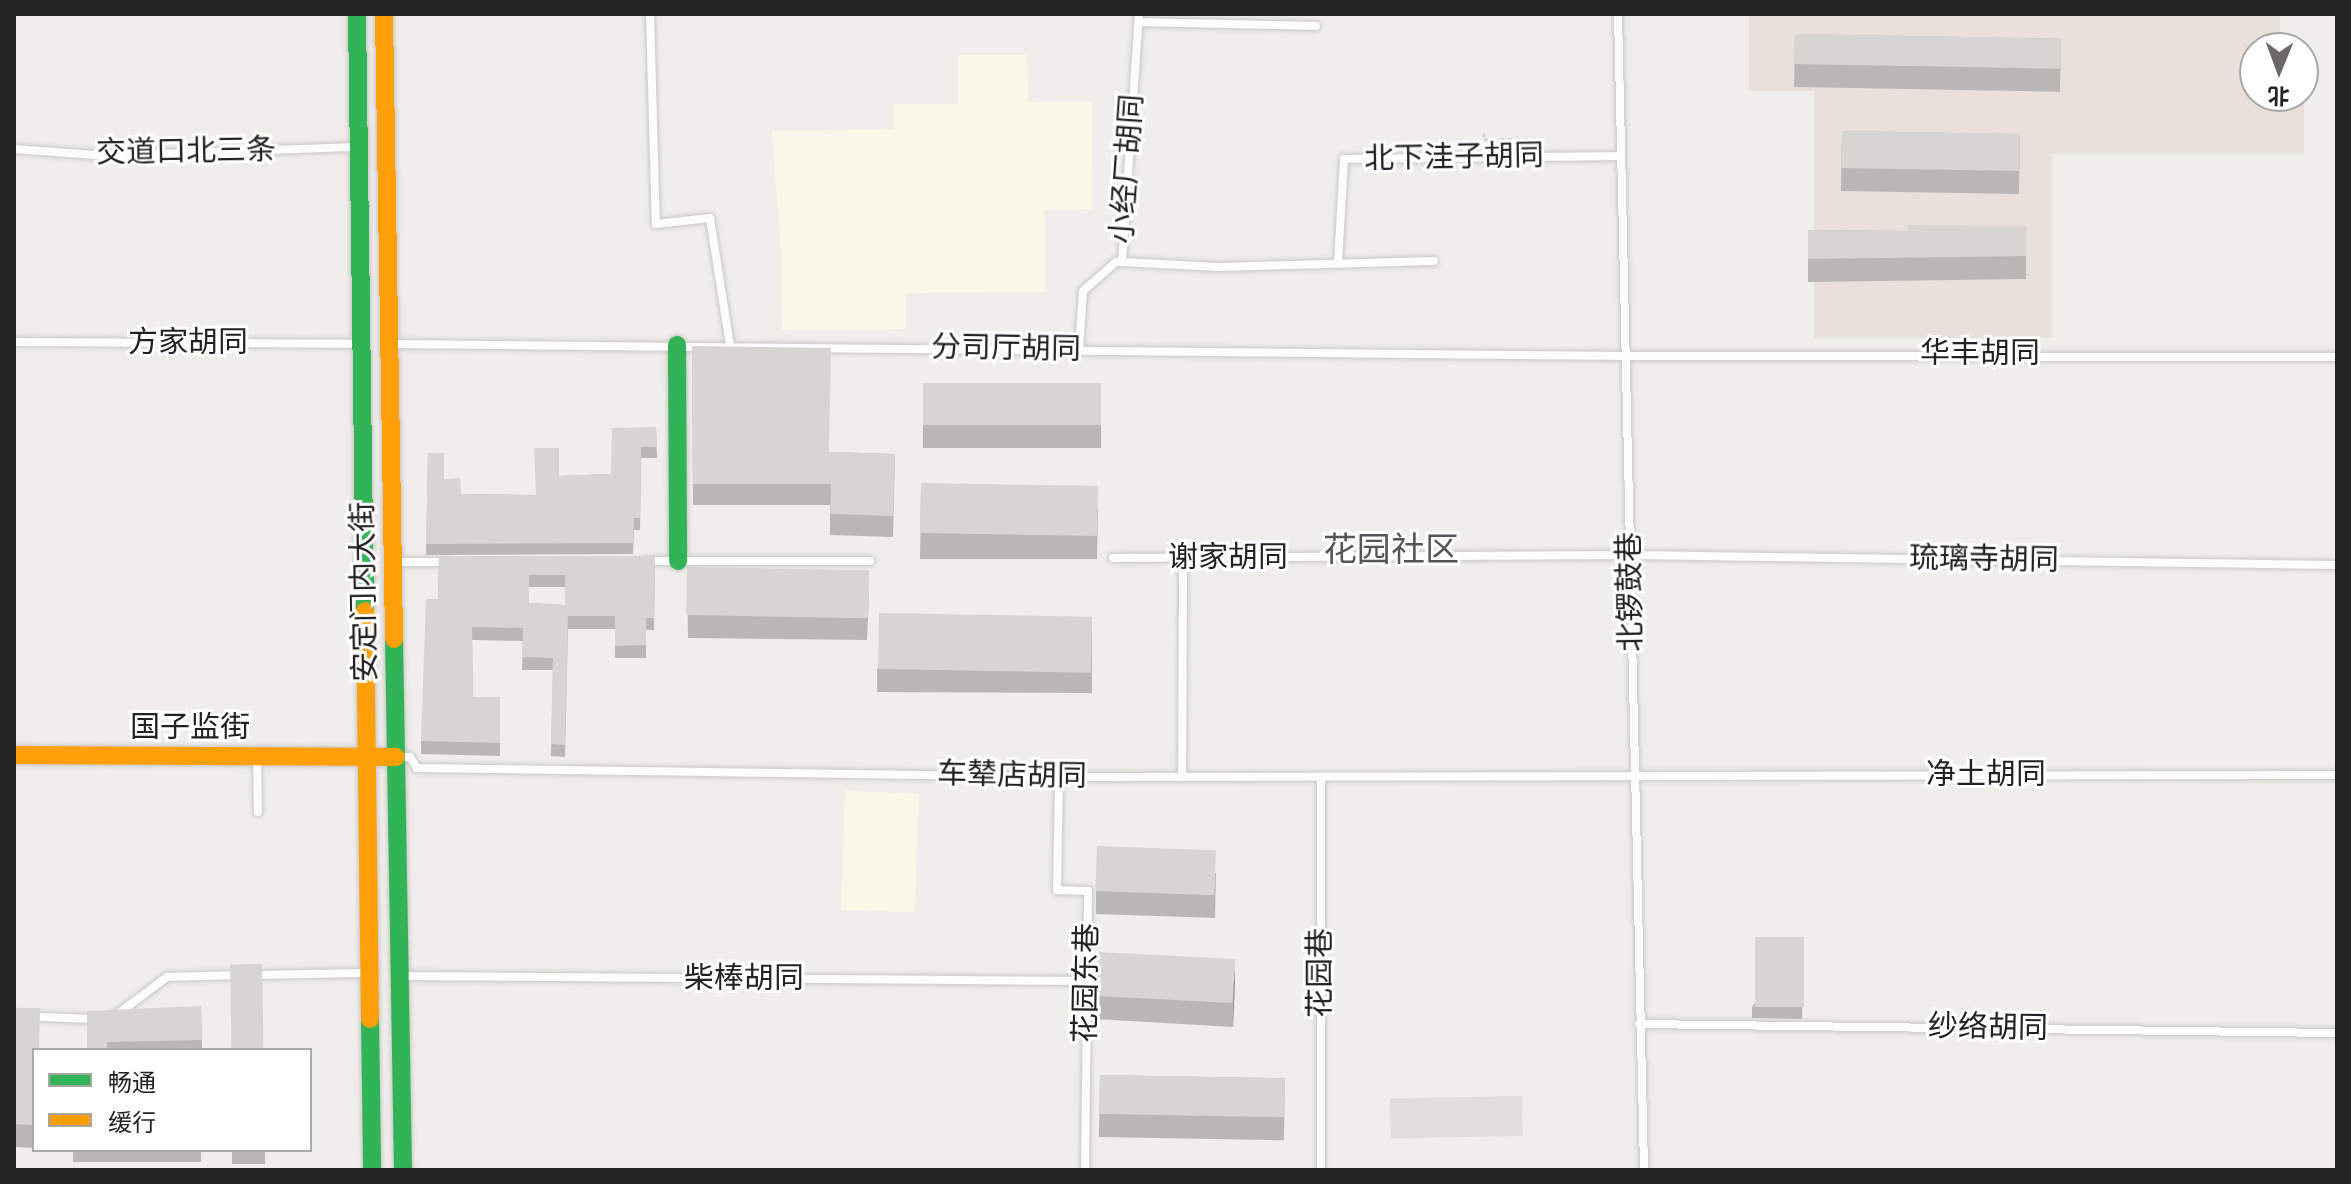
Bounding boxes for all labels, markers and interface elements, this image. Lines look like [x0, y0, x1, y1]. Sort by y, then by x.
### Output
north arrow [2239, 32, 2319, 112]
text: 北 [2267, 81, 2290, 108]
street label: 小经厂胡同 [1105, 93, 1151, 245]
street label: 交道口北三条 [96, 132, 276, 172]
street label: 北下洼子胡同 [1364, 138, 1544, 178]
street label: 方家胡同 [128, 325, 248, 361]
street label: 分司厅胡同 [931, 330, 1081, 368]
street label: 华丰胡同 [1920, 336, 2040, 372]
street label: 安定门内大街 [345, 502, 385, 682]
district label: 花园社区 [1323, 531, 1459, 571]
street label: 北锣鼓巷 [1612, 532, 1650, 652]
street label: 谢家胡同 [1168, 540, 1288, 576]
street label: 琉璃寺胡同 [1909, 541, 2059, 579]
street label: 国子监街 [130, 710, 250, 746]
street label: 车辇店胡同 [937, 757, 1087, 795]
street label: 净土胡同 [1926, 757, 2046, 793]
street label: 花园东巷 [1068, 923, 1106, 1043]
street label: 花园巷 [1303, 928, 1339, 1018]
street label: 柴棒胡同 [684, 961, 804, 997]
street label: 纱络胡同 [1928, 1009, 2048, 1047]
legend [32, 1048, 312, 1152]
text: 畅通 [108, 1069, 156, 1098]
text: 缓行 [108, 1109, 156, 1138]

